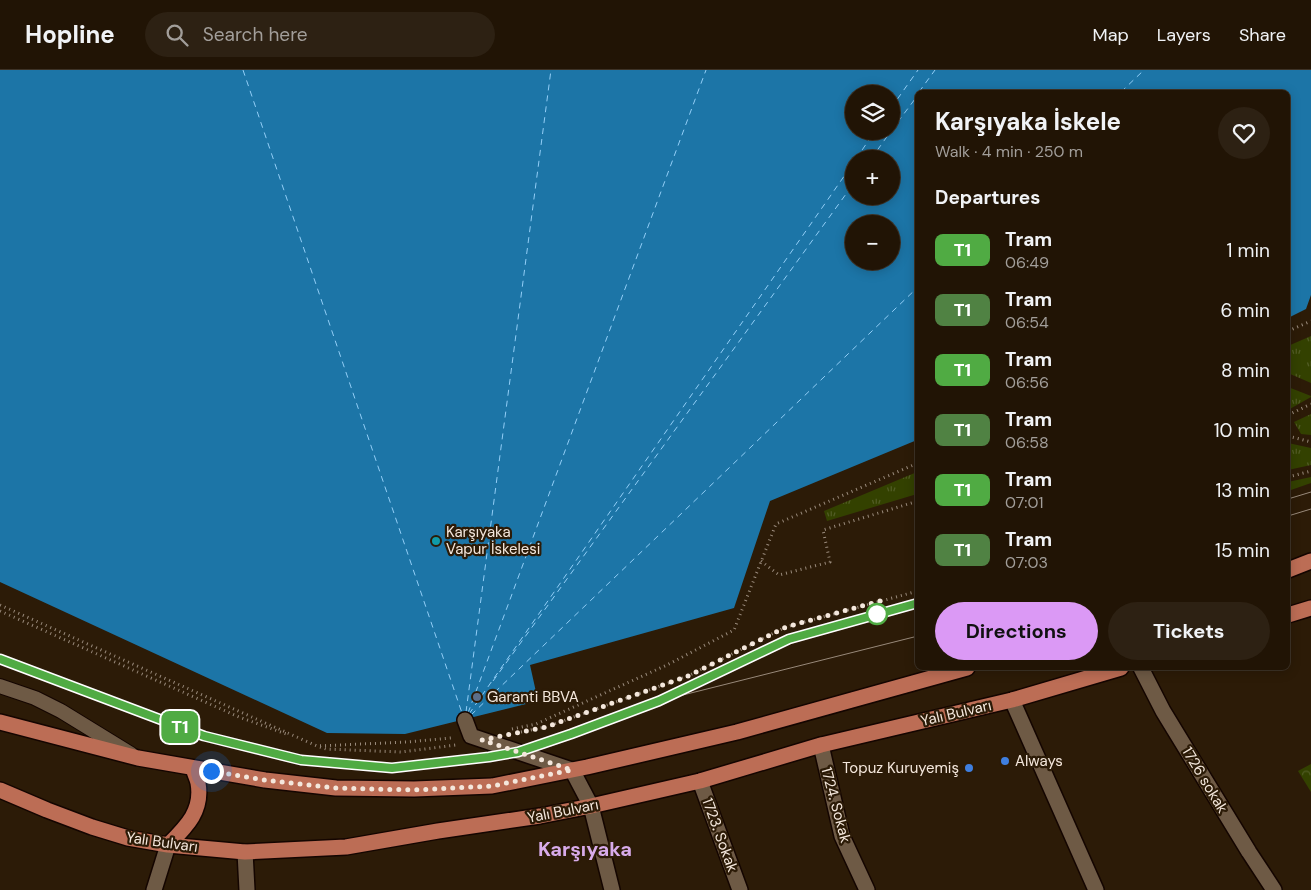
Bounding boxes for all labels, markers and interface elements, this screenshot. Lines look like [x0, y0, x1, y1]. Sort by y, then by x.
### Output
search box [145, 12, 495, 57]
text: Hopline [25, 19, 115, 50]
icon: search [163, 21, 191, 49]
text: Search here [203, 22, 308, 47]
text: Map [1093, 23, 1129, 47]
text: Layers [1157, 23, 1211, 47]
text: Share [1239, 23, 1286, 47]
map controls [845, 85, 900, 270]
button: layers [845, 85, 900, 140]
text: Karşıyaka İskele [935, 106, 1121, 137]
button: heart [1218, 107, 1270, 159]
text: Walk · 4 min · 250 m [935, 141, 1083, 162]
button: + [845, 150, 900, 205]
text: Departures [935, 185, 1040, 210]
button: − [845, 215, 900, 270]
text: Tram [1005, 227, 1052, 252]
text: T1 [954, 238, 971, 262]
text: 1 min [1227, 238, 1270, 263]
text: 06:49 [1005, 252, 1049, 273]
text: Tram [1005, 287, 1052, 312]
text: T1 [954, 298, 971, 322]
text: 6 min [1221, 298, 1270, 323]
text: 06:54 [1005, 312, 1049, 333]
text: Tram [1005, 347, 1052, 372]
text: T1 [954, 358, 971, 382]
text: 8 min [1221, 358, 1270, 383]
text: 06:56 [1005, 372, 1049, 393]
text: Tram [1005, 407, 1052, 432]
text: T1 [954, 418, 971, 442]
text: 10 min [1214, 418, 1270, 443]
text: 06:58 [1005, 432, 1049, 453]
text: Tram [1005, 467, 1052, 492]
text: T1 [954, 478, 971, 502]
text: 13 min [1215, 478, 1270, 503]
text: 07:01 [1005, 492, 1043, 513]
place label: Karşıyaka Vapur İskelesi [446, 522, 540, 559]
text: Tram [1005, 527, 1052, 552]
marker: Karşıyaka Vapur İskelesi [430, 535, 442, 547]
text: T1 [954, 538, 971, 562]
text: 15 min [1215, 538, 1270, 563]
text: 07:03 [1005, 552, 1048, 573]
button: Directions [935, 602, 1098, 660]
button: Tickets [1108, 602, 1270, 660]
unlabelled marker [866, 603, 888, 625]
place label: Garanti BBVA [487, 687, 579, 707]
marker: Garanti BBVA [471, 691, 483, 703]
street label: Yalı Bulvarı [919, 695, 993, 731]
line badge: T1 [158, 711, 202, 743]
text: T1 [171, 715, 189, 739]
street label: 1726 sokak [1177, 743, 1233, 817]
place label: Always [1015, 751, 1063, 771]
marker: Always [999, 755, 1011, 767]
place label: Topuz Kuruyemiş [842, 758, 959, 778]
your location [199, 759, 224, 784]
marker: Topuz Kuruyemiş [963, 762, 975, 774]
street label: 1724. Sokak [816, 765, 856, 845]
street label: Yalı Bulvarı [526, 794, 600, 828]
street label: 1723. Sokak [697, 795, 743, 875]
street label: Yalı Bulvarı [125, 827, 199, 857]
district label: Karşıyaka [538, 836, 632, 862]

